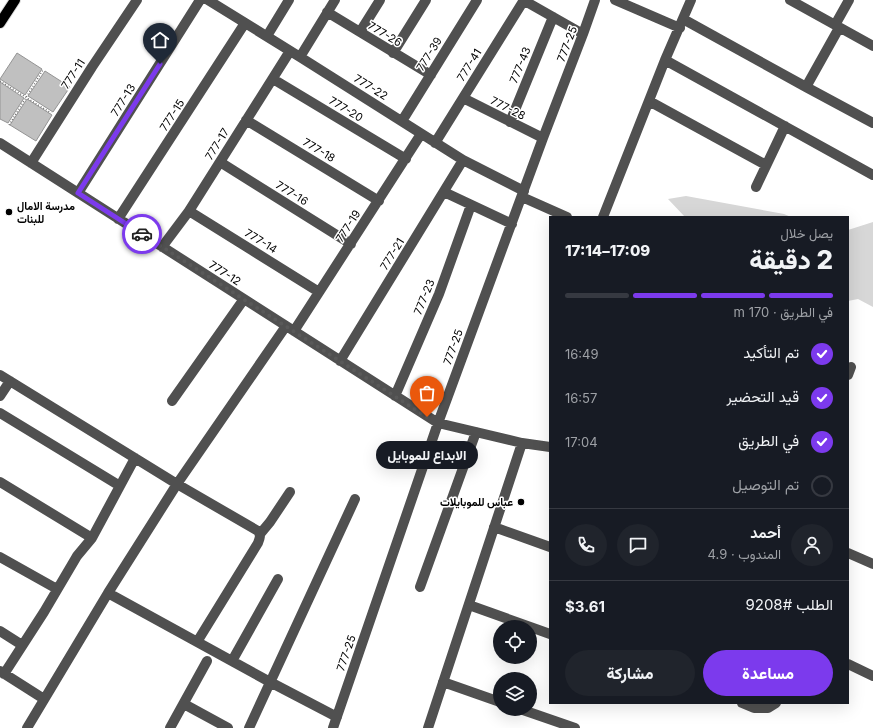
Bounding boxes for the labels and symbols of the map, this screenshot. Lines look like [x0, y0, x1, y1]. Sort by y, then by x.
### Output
street label: 777-26 [365, 18, 405, 50]
pin [143, 23, 177, 64]
street label: 777-25 [554, 24, 580, 64]
street label: 777-39 [413, 34, 445, 74]
street label: 777-43 [506, 45, 534, 85]
street label: 777-41 [454, 46, 484, 84]
street label: 777-11 [58, 56, 88, 92]
street label: 777-22 [352, 71, 390, 103]
street label: 777-13 [108, 81, 138, 119]
street label: 777-20 [326, 93, 366, 125]
street label: 777-28 [488, 93, 528, 123]
street label: 777-15 [157, 96, 188, 134]
street label: 777-17 [202, 126, 232, 162]
street label: 777-18 [300, 135, 338, 165]
street label: 777-16 [273, 178, 311, 208]
place label: مدرسة الامال للبنات [17, 199, 75, 226]
marker: مدرسة الامال للبنات [4, 207, 14, 217]
street label: 777-19 [332, 207, 364, 245]
courier [122, 214, 162, 254]
street label: 777-14 [242, 226, 280, 256]
street label: 777-21 [377, 235, 407, 273]
street label: 777-12 [206, 258, 244, 288]
street label: 777-23 [411, 277, 438, 317]
street label: 777-25 [440, 327, 466, 367]
pin [410, 376, 444, 417]
callout: الابداع للموبايل [376, 441, 478, 469]
place label: عباس للموبايلات [440, 495, 513, 509]
marker: عباس للموبايلات [516, 497, 526, 507]
street label: 777-25 [333, 633, 359, 673]

